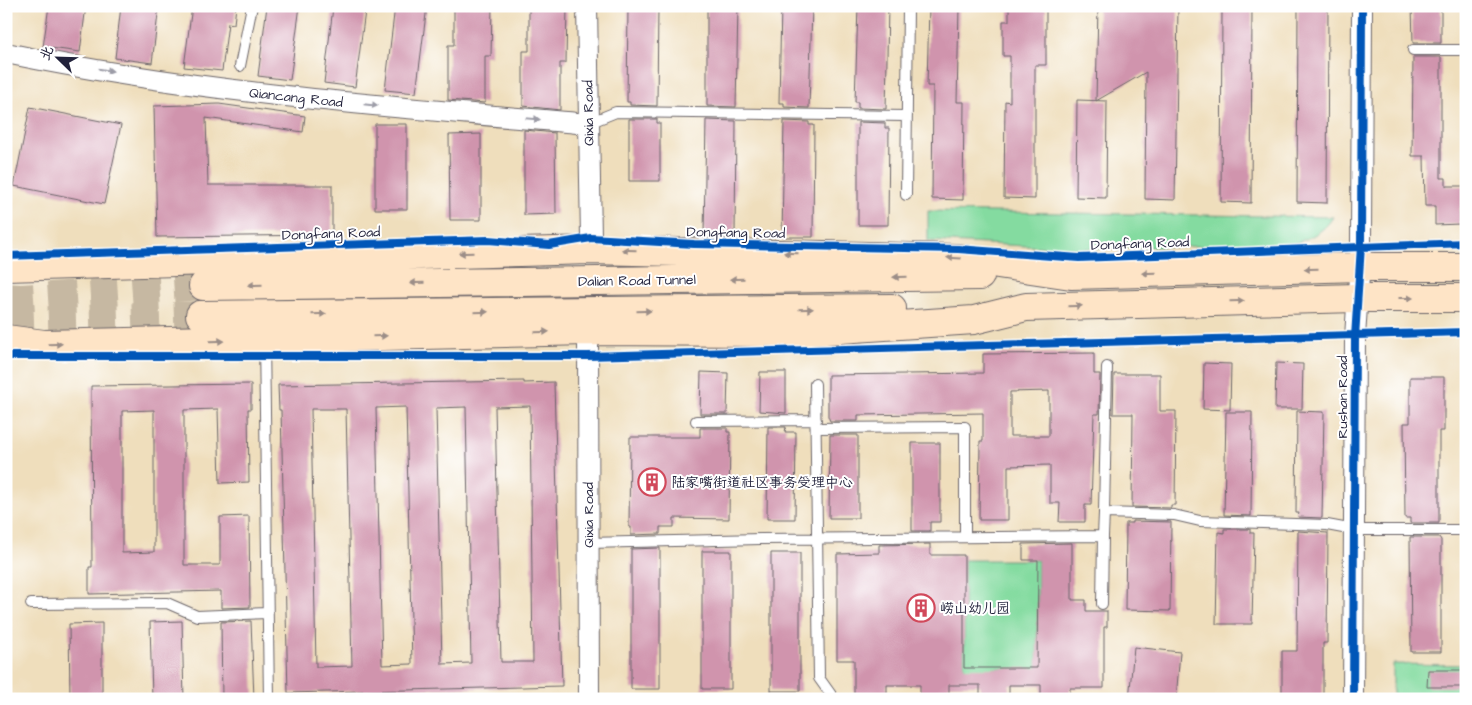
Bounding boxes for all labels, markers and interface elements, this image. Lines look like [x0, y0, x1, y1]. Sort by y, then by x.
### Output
north arrow [32, 32, 82, 82]
text: 北 [35, 43, 59, 64]
one-way arrow [98, 67, 114, 75]
street label: Qixia Road [578, 80, 600, 146]
street label: Qiancang Road [248, 83, 344, 113]
one-way arrow [363, 101, 379, 109]
one-way arrow [525, 115, 541, 123]
street label: Dongfang Road [281, 222, 381, 246]
street label: Dongfang Road [687, 222, 785, 244]
street label: Dongfang Road [1090, 232, 1190, 256]
one-way arrow [621, 246, 637, 254]
one-way arrow [458, 249, 474, 257]
one-way arrow [783, 249, 799, 257]
one-way arrow [945, 253, 961, 261]
one-way arrow [1303, 265, 1319, 273]
one-way arrow [1140, 269, 1156, 277]
street label: Dalian Road Tunnel [578, 270, 696, 292]
one-way arrow [892, 273, 908, 281]
one-way arrow [729, 275, 745, 283]
one-way arrow [409, 279, 425, 287]
one-way arrow [247, 281, 263, 289]
one-way arrow [1398, 294, 1414, 302]
one-way arrow [1229, 297, 1245, 305]
one-way arrow [1067, 302, 1083, 310]
one-way arrow [799, 305, 815, 313]
one-way arrow [636, 307, 652, 315]
one-way arrow [474, 308, 490, 316]
one-way arrow [311, 310, 327, 318]
one-way arrow [534, 328, 550, 336]
one-way arrow [372, 332, 388, 340]
one-way arrow [209, 337, 225, 345]
one-way arrow [47, 340, 63, 348]
street label: Rushan Road [1333, 356, 1353, 438]
building icon: 陆家嘴街道社区事务受理中心 [637, 467, 667, 497]
place label: 陆家嘴街道社区事务受理中心 [671, 473, 853, 493]
street label: Qixia Road [579, 482, 599, 548]
building icon: 崂山幼儿园 [906, 593, 936, 623]
place label: 崂山幼儿园 [940, 599, 1010, 619]

